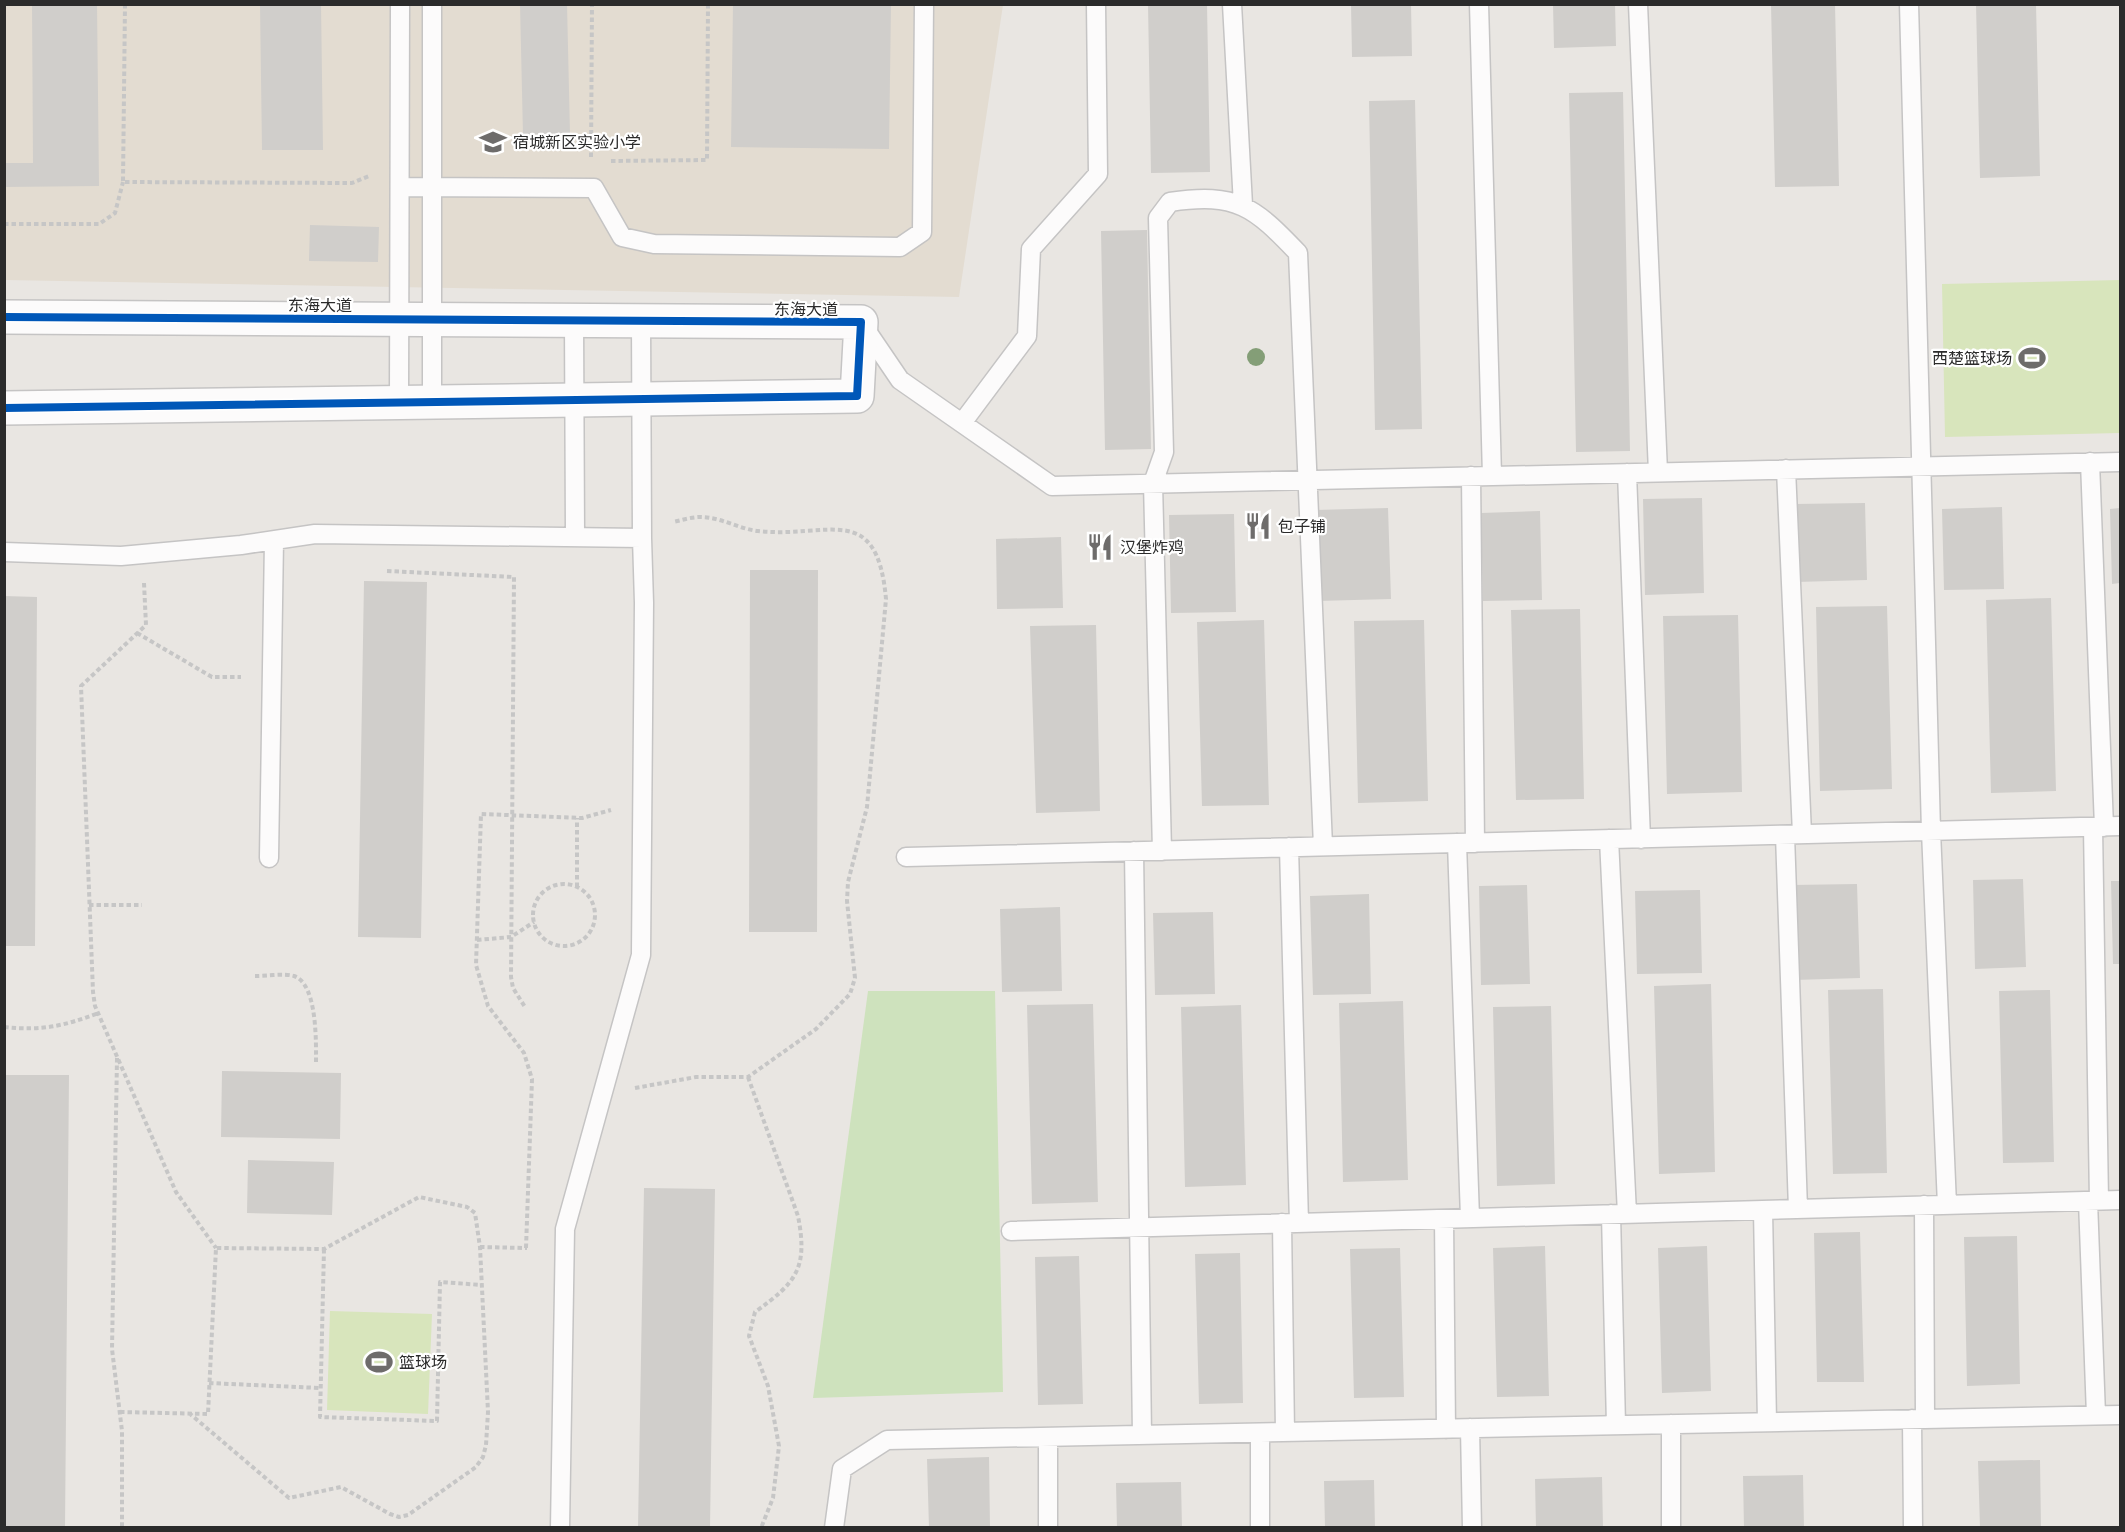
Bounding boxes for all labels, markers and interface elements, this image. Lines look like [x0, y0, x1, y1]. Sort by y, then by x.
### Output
school or university icon: 宿城新区实验小学 [478, 127, 508, 157]
place label: 宿城新区实验小学 [513, 132, 641, 152]
street label: 东海大道 [288, 295, 352, 315]
street label: 东海大道 [774, 299, 838, 319]
sports icon: 西楚篮球场 [2017, 343, 2047, 373]
place label: 西楚篮球场 [1932, 348, 2012, 368]
restaurant icon: 包子铺 [1243, 511, 1273, 541]
place label: 包子铺 [1278, 516, 1326, 536]
restaurant icon: 汉堡炸鸡 [1085, 532, 1115, 562]
place label: 汉堡炸鸡 [1120, 537, 1184, 557]
sports icon: 篮球场 [364, 1347, 394, 1377]
place label: 篮球场 [399, 1352, 447, 1372]

